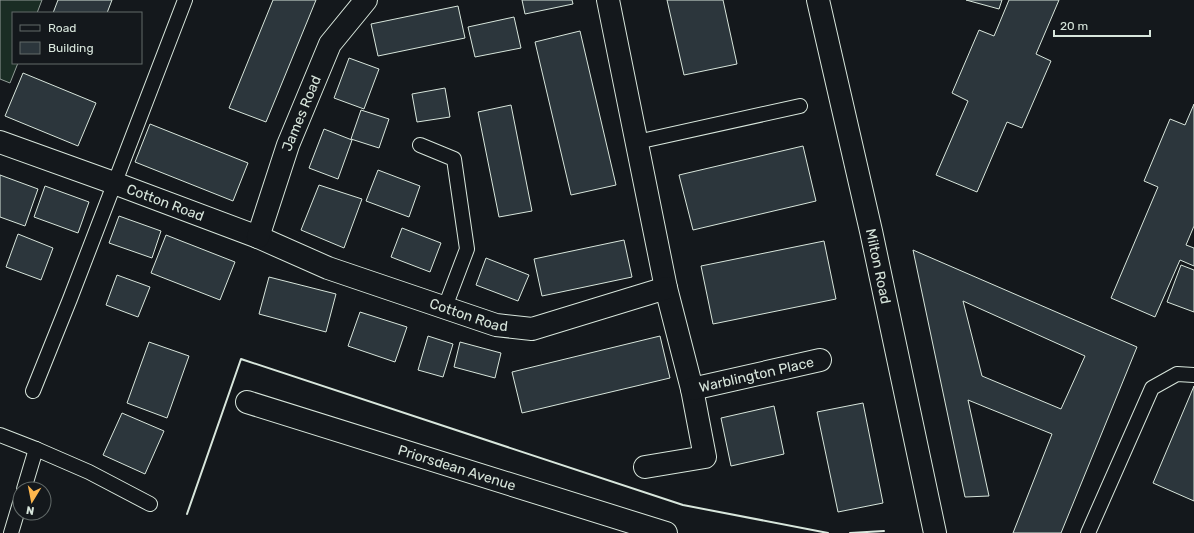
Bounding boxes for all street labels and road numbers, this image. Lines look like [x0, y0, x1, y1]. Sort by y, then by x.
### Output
street label: James Road [279, 73, 325, 154]
street label: Cotton Road [124, 180, 206, 225]
street label: Milton Road [862, 227, 894, 306]
street label: Cotton Road [427, 295, 509, 335]
street label: Warblington Place [697, 354, 816, 396]
street label: Priorsdean Avenue [396, 442, 518, 495]

